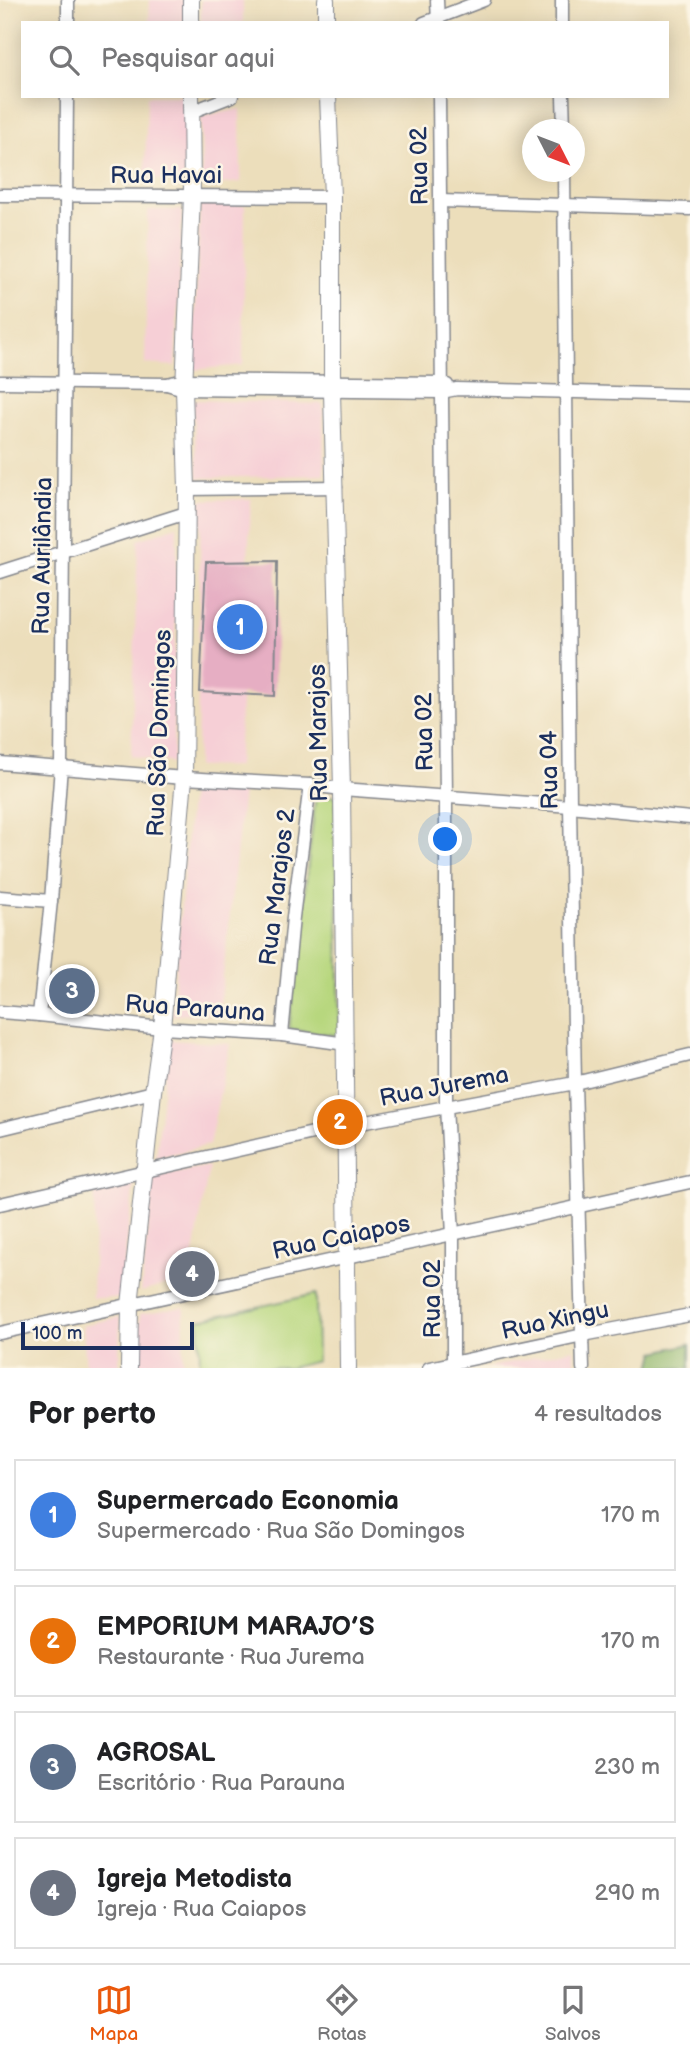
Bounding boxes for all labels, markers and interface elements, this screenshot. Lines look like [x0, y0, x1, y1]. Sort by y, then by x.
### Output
search box [21, 21, 669, 98]
icon: search [45, 41, 83, 79]
text: Pesquisar aqui [101, 44, 275, 75]
north arrow [522, 119, 585, 182]
street label: Rua 02 [404, 126, 435, 206]
street label: Rua Havai [110, 161, 222, 190]
street label: Rua Aurilândia [27, 477, 58, 635]
pin: 1 [217, 601, 263, 653]
street label: Rua São Domingos [141, 629, 178, 837]
street label: Rua Marajos [303, 664, 334, 802]
street label: Rua 02 [409, 692, 440, 772]
street label: Rua 04 [534, 730, 565, 810]
street label: Rua Marajos 2 [253, 807, 302, 967]
your location [428, 822, 462, 856]
pin: 3 [49, 965, 95, 1017]
street label: Rua Parauna [124, 989, 266, 1028]
street label: Rua Jurema [377, 1060, 511, 1113]
pin: 2 [317, 1096, 363, 1148]
street label: Rua Caiapos [270, 1209, 413, 1266]
pin: 4 [169, 1248, 215, 1300]
street label: Rua 02 [418, 1260, 447, 1338]
street label: Rua Xingu [499, 1295, 611, 1346]
scale bar [21, 1319, 194, 1351]
text: 100 m [32, 1322, 83, 1345]
text: Por perto [28, 1396, 156, 1432]
text: 4 resultados [534, 1400, 662, 1428]
text: Supermercado Economia [97, 1486, 399, 1517]
text: 1 [48, 1501, 58, 1529]
text: 170 m [601, 1501, 660, 1529]
text: Supermercado · Rua São Domingos [97, 1517, 465, 1545]
text: EMPORIUM MARAJO’S [97, 1612, 375, 1643]
text: 2 [46, 1627, 60, 1655]
text: 170 m [601, 1627, 660, 1655]
text: Restaurante · Rua Jurema [97, 1643, 365, 1671]
text: AGROSAL [97, 1738, 215, 1769]
text: 3 [46, 1753, 60, 1781]
text: 230 m [594, 1753, 660, 1781]
text: Escritório · Rua Parauna [97, 1769, 345, 1797]
text: Igreja Metodista [97, 1864, 292, 1895]
text: 4 [46, 1879, 60, 1907]
text: 290 m [594, 1879, 660, 1907]
text: Igreja · Rua Caiapos [97, 1895, 306, 1923]
tab: Mapa [89, 1981, 138, 2046]
tab: Rotas [317, 1981, 366, 2046]
tab: Salvos [545, 1981, 601, 2046]

